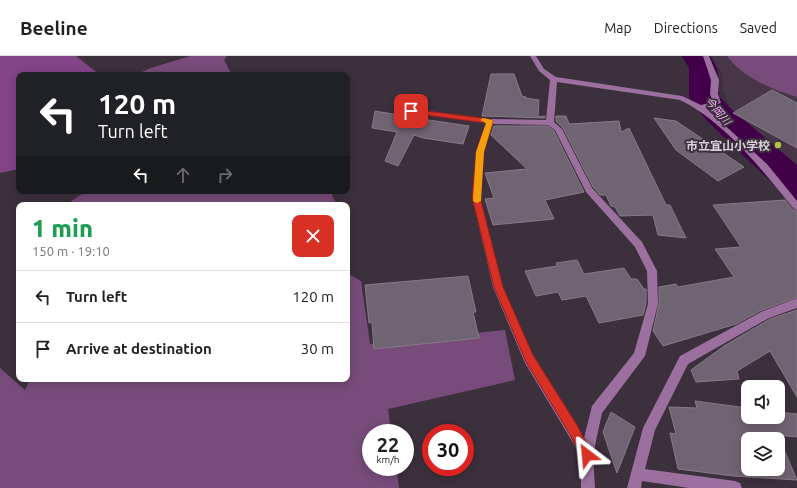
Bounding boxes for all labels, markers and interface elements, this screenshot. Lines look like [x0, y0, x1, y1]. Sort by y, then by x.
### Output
text: Beeline [20, 17, 88, 39]
text: Map [604, 20, 632, 36]
text: Directions [654, 20, 718, 36]
text: Saved [740, 20, 777, 36]
icon: left [32, 88, 84, 140]
text: 120 m [98, 88, 176, 119]
pin [394, 94, 428, 128]
water label: 今岡川 [703, 95, 734, 128]
icon: arrive [400, 100, 422, 122]
text: Turn left [98, 121, 168, 141]
place label: 市立宜山小学校 [686, 139, 770, 152]
marker: 市立宜山小学校 [773, 140, 783, 150]
icon: left [130, 164, 152, 186]
icon: ahead [172, 164, 194, 186]
icon: right [214, 164, 236, 186]
text: 1 min [32, 215, 93, 242]
button: close [292, 215, 334, 257]
text: 150 m · 19:10 [32, 244, 110, 258]
icon: left [32, 286, 54, 308]
text: Turn left [66, 288, 127, 305]
text: 120 m [292, 288, 334, 305]
icon: arrive [32, 338, 54, 360]
text: Arrive at destination [66, 340, 212, 357]
text: 30 m [301, 340, 334, 357]
map controls [741, 380, 785, 476]
button: sound [741, 380, 785, 424]
speed limit sign: 30 [422, 424, 474, 476]
button: layers [741, 432, 785, 476]
text: 22 [377, 433, 399, 456]
position arrow [566, 434, 608, 476]
text: km/h [376, 454, 400, 465]

